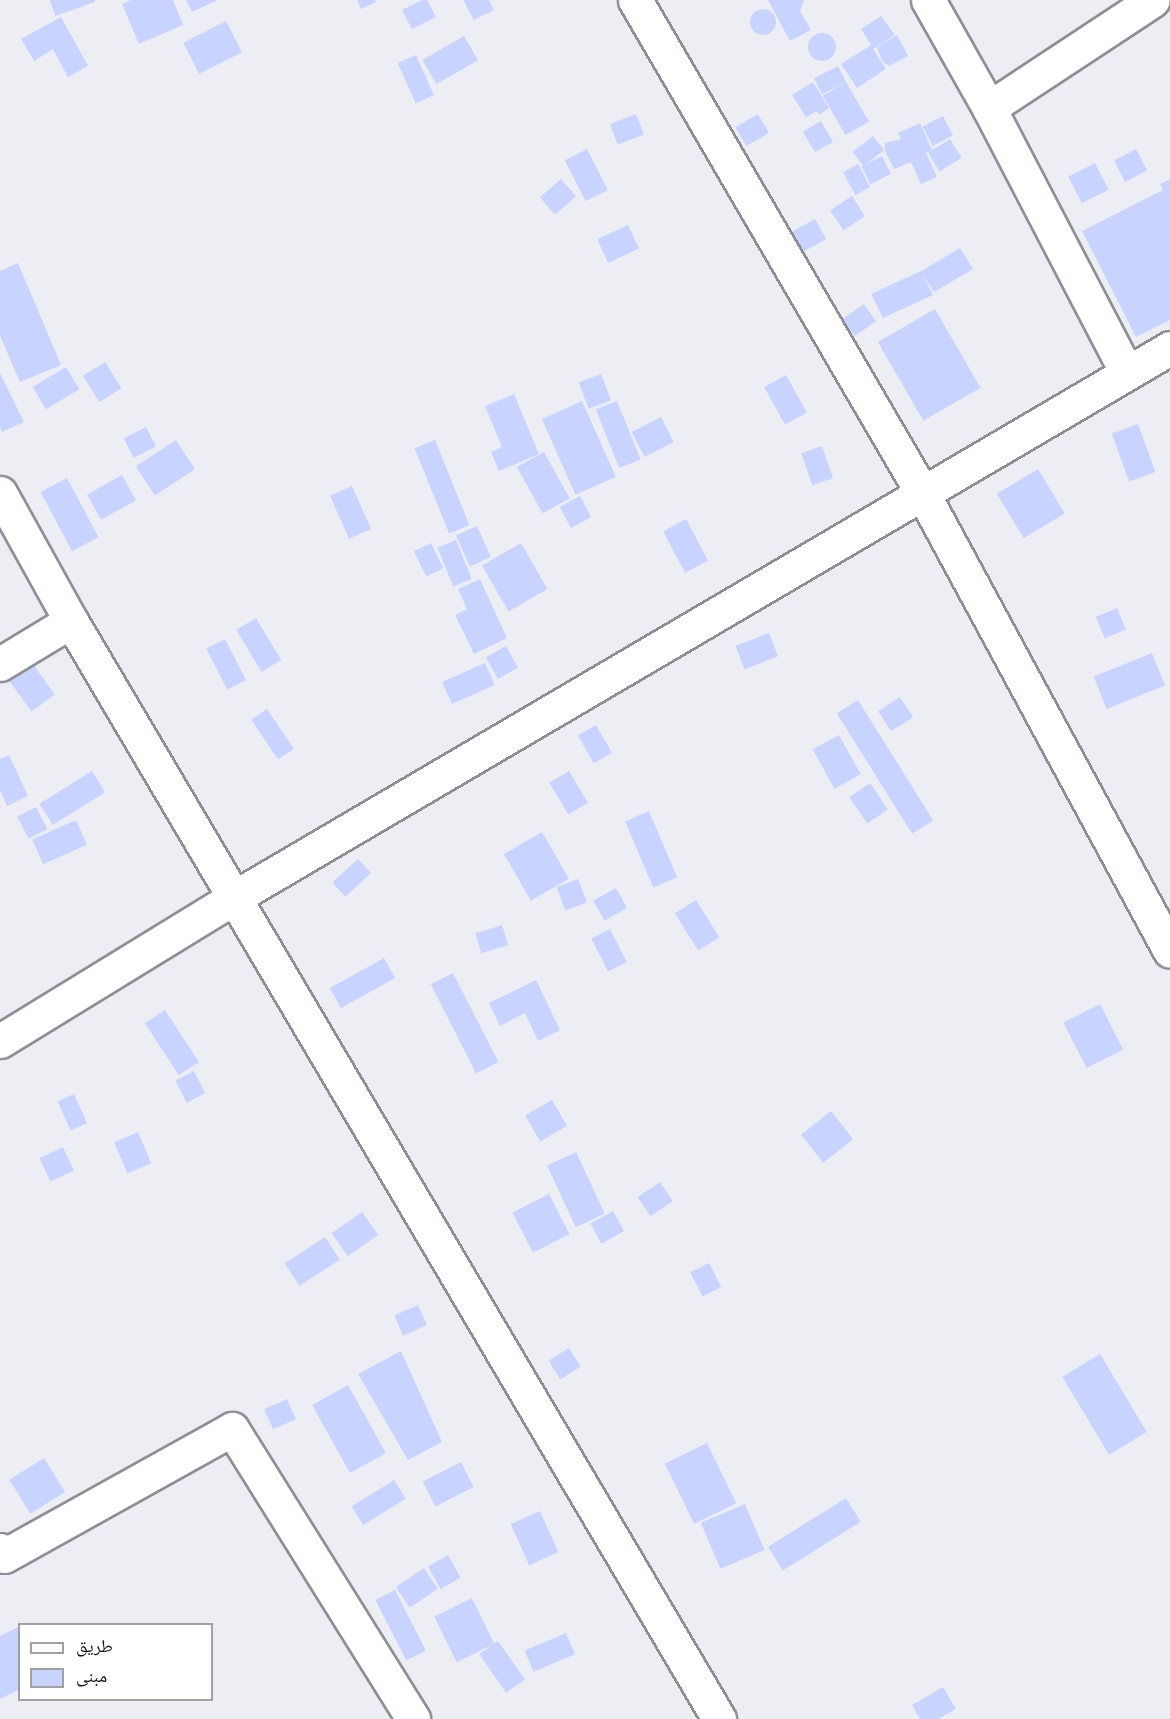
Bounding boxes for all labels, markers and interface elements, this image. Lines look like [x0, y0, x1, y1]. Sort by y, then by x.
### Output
legend [18, 1623, 213, 1701]
text: طريق [76, 1636, 113, 1659]
text: مبنى [76, 1666, 107, 1689]

